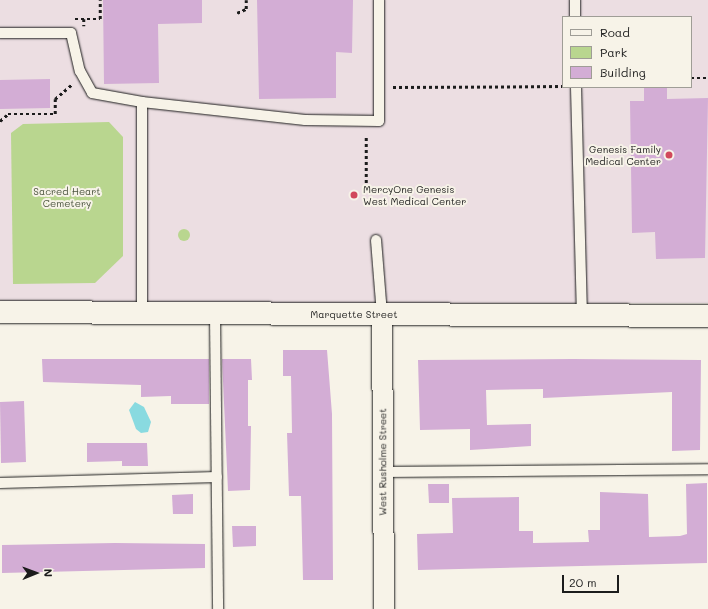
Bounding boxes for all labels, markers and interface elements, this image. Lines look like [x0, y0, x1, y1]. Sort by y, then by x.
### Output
legend [562, 16, 692, 88]
text: Road [600, 24, 630, 40]
text: Park [600, 44, 627, 60]
text: Building [600, 64, 646, 80]
place label: Genesis Family Medical Center [585, 143, 661, 166]
marker: Genesis Family Medical Center [664, 150, 674, 160]
place label: MercyOne Genesis West Medical Center [363, 183, 466, 206]
park label: Sacred Heart Cemetery [33, 185, 101, 208]
marker: MercyOne Genesis West Medical Center [348, 189, 360, 201]
street label: Marquette Street [310, 309, 398, 321]
street label: West Rusholme Street [377, 408, 389, 516]
north arrow [16, 553, 56, 593]
scale bar [564, 567, 621, 593]
text: N [41, 568, 56, 577]
text: 20 m [569, 574, 597, 590]

